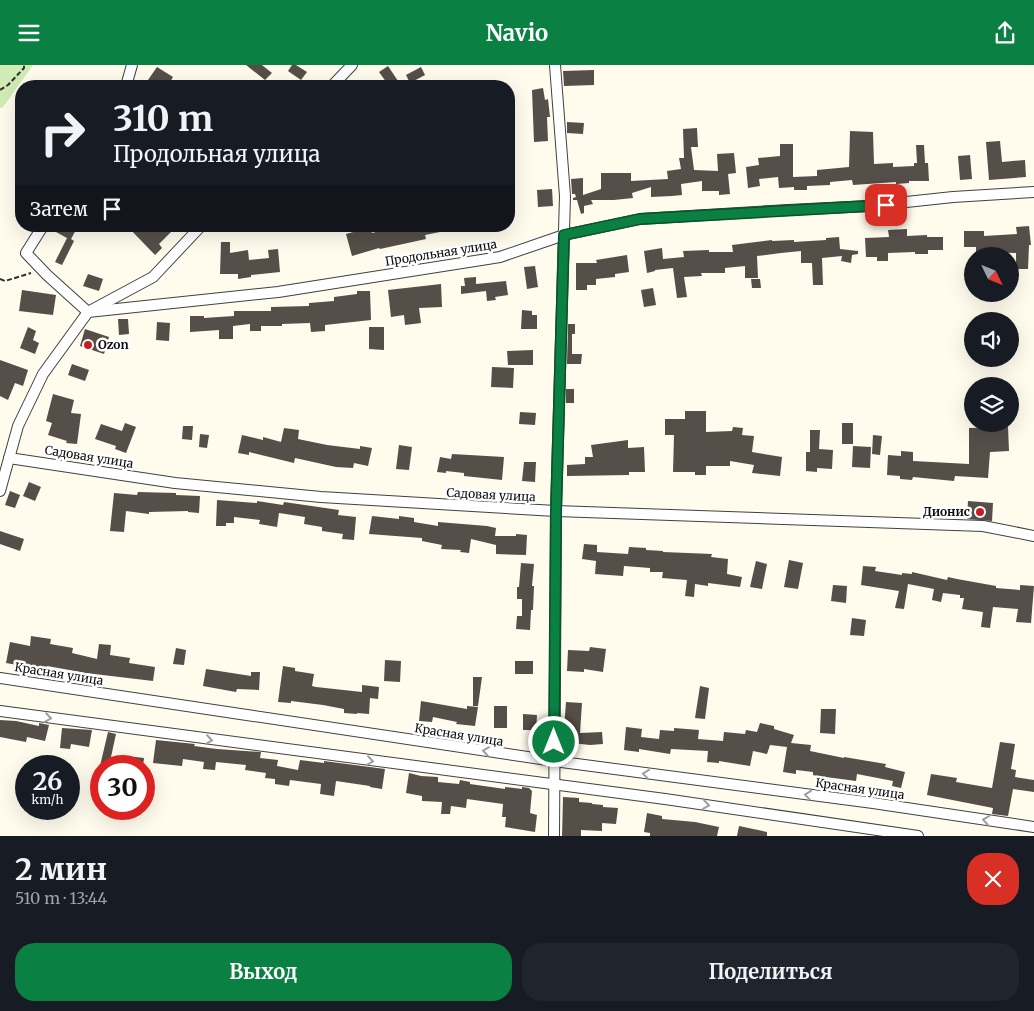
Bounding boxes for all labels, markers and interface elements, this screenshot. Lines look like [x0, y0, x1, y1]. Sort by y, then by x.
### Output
icon: menu [15, 19, 43, 47]
text: Navio [486, 19, 548, 47]
icon: share [991, 19, 1019, 47]
text: 310 m [113, 97, 213, 141]
icon: right [30, 100, 95, 165]
text: Продольная улица [113, 140, 320, 168]
pin [865, 184, 907, 226]
icon: arrive [872, 191, 900, 219]
icon: arrive [98, 195, 126, 223]
text: Затем [30, 197, 88, 221]
street label: Продольная улица [384, 236, 498, 269]
north arrow [964, 247, 1019, 303]
map controls [964, 247, 1019, 432]
button: sound [964, 312, 1019, 367]
place label: Ozon [98, 337, 129, 352]
marker: Ozon [82, 339, 94, 351]
button: layers [964, 377, 1019, 432]
street label: Садовая улица [44, 442, 135, 471]
street label: Садовая улица [446, 485, 537, 504]
place label: Дионис [923, 504, 970, 519]
marker: Дионис [974, 506, 986, 518]
street label: Красная улица [14, 659, 105, 688]
one-way arrow [45, 712, 53, 723]
position arrow [527, 715, 579, 767]
street label: Красная улица [414, 720, 505, 749]
one-way arrow [205, 734, 214, 744]
one-way arrow [481, 746, 489, 757]
speed limit sign: 30 [90, 755, 155, 820]
one-way arrow [367, 755, 375, 766]
text: 26 [33, 765, 62, 797]
one-way arrow [642, 769, 651, 779]
street label: Красная улица [815, 775, 906, 802]
one-way arrow [803, 790, 812, 800]
text: km/h [32, 792, 63, 807]
one-way arrow [702, 799, 710, 810]
one-way arrow [981, 815, 989, 826]
text: 2 мин [15, 850, 107, 888]
button: close [967, 853, 1019, 905]
text: 510 m · 13:44 [15, 888, 107, 908]
button: Выход [15, 943, 512, 1001]
button: Поделиться [522, 943, 1019, 1001]

